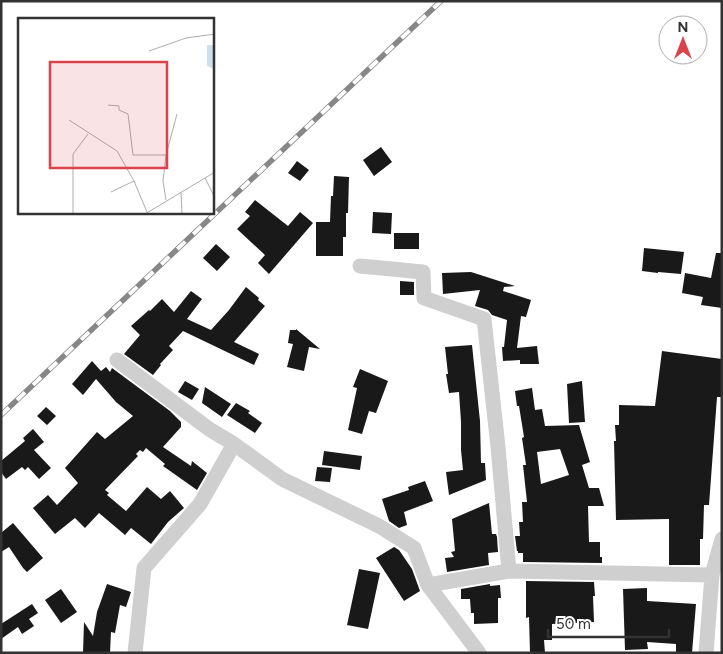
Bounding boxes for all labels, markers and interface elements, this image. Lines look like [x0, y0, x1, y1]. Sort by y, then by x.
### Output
north arrow [658, 15, 708, 65]
inset map [18, 18, 214, 214]
text: N [678, 19, 688, 36]
scale bar [548, 606, 669, 638]
text: 50 m [556, 615, 591, 633]

